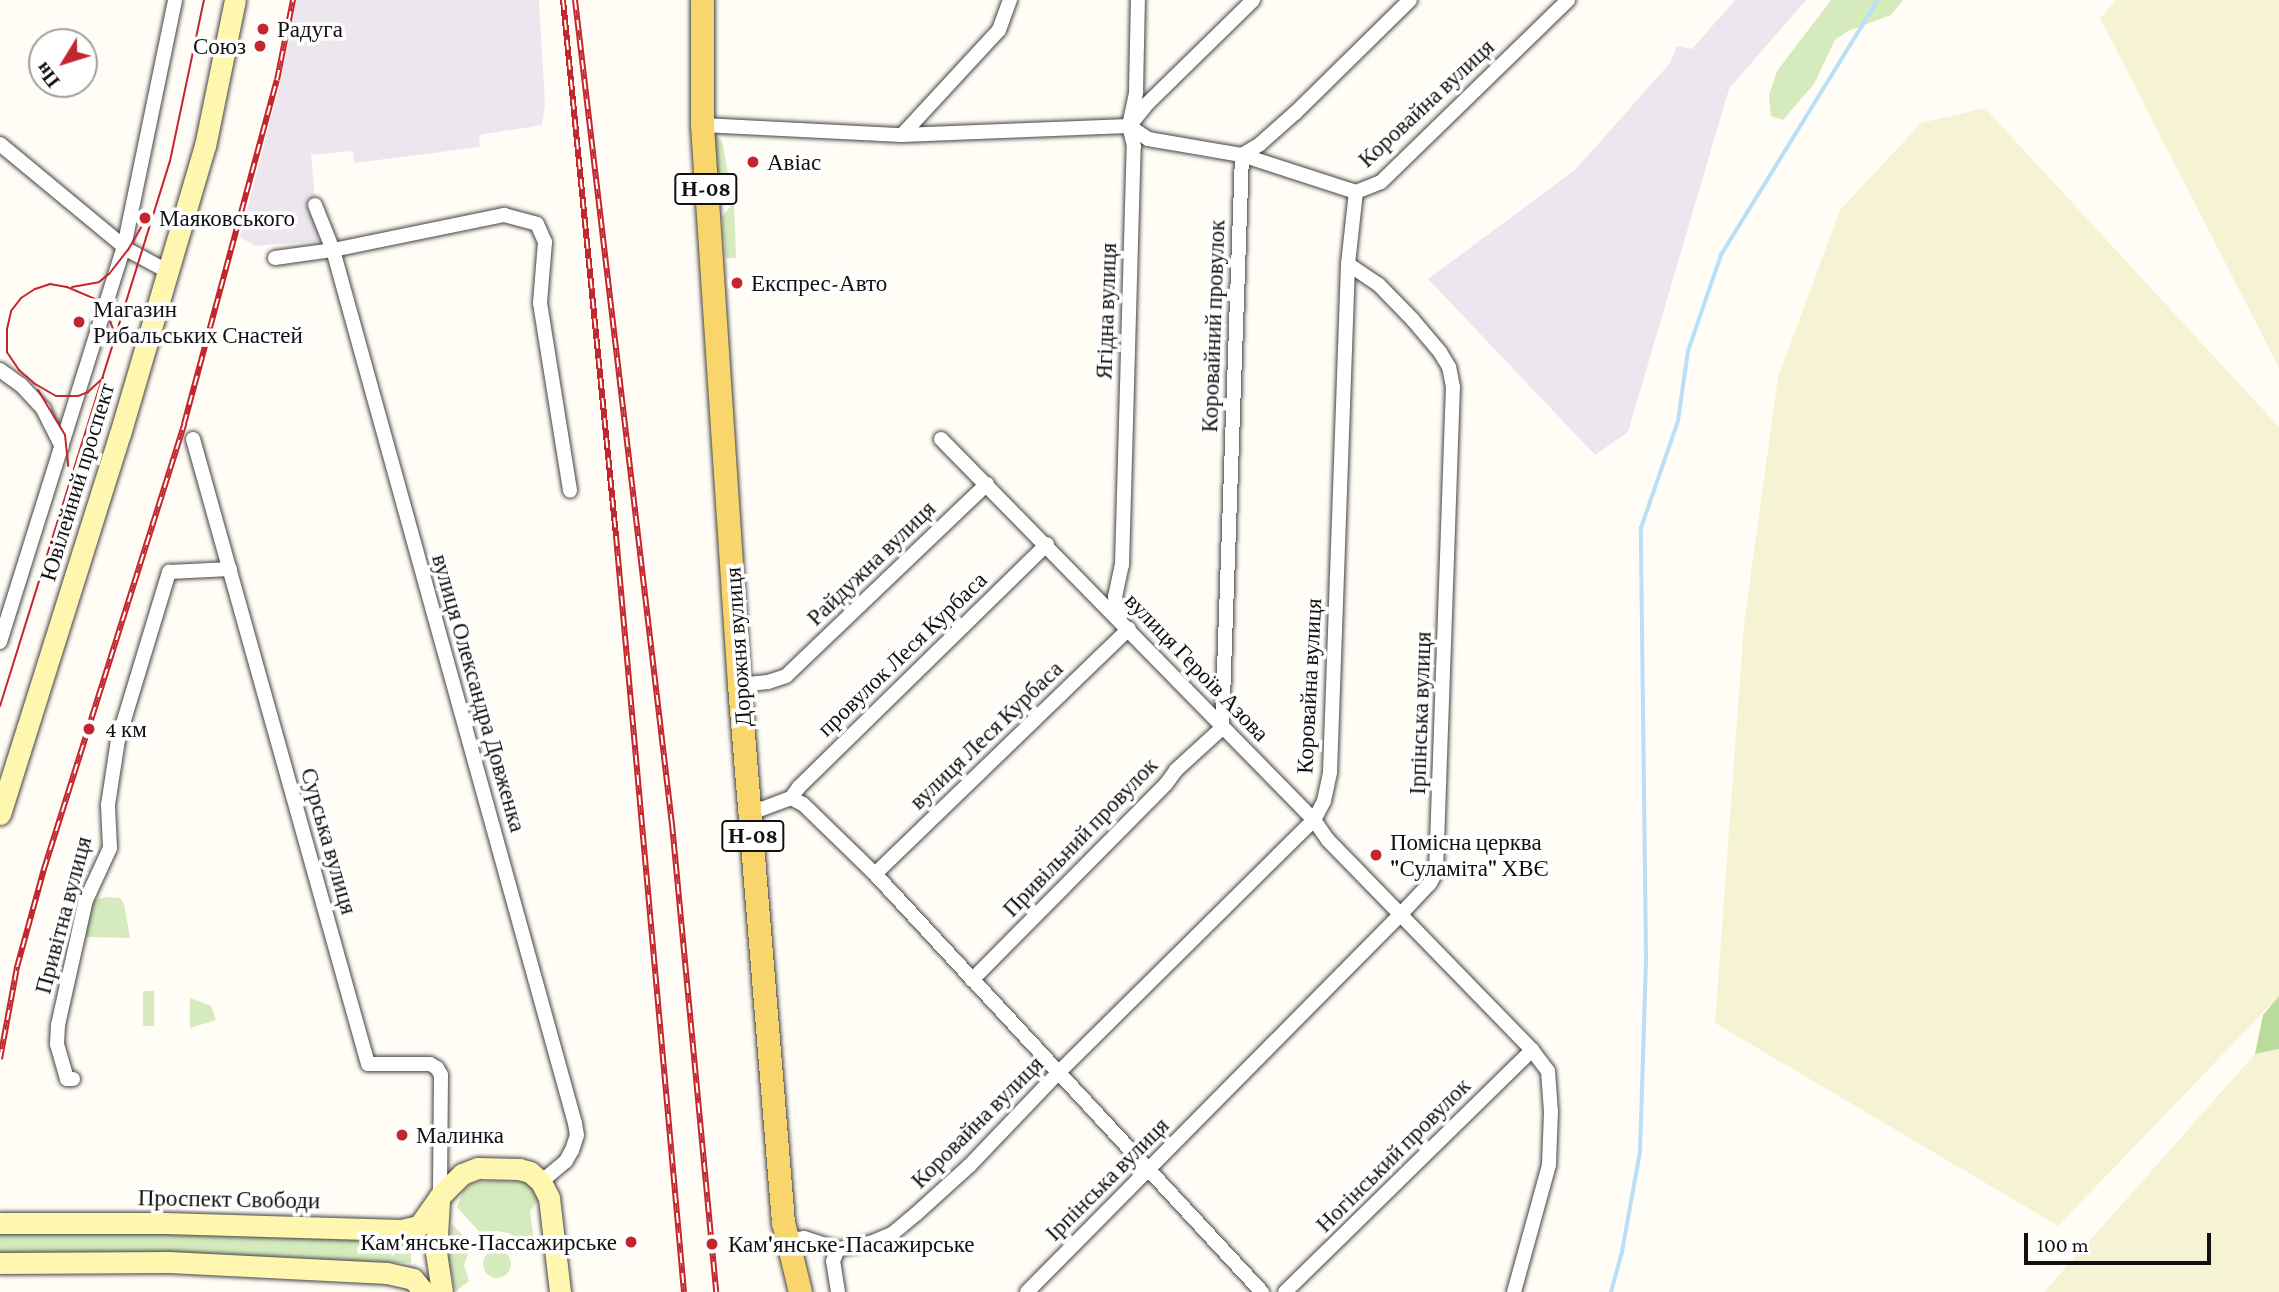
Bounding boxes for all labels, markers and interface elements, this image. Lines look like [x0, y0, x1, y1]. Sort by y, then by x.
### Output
place label: Радуга [277, 15, 343, 43]
marker: Радуга [255, 21, 271, 37]
north arrow [28, 28, 98, 98]
place label: Союз [193, 32, 246, 60]
street label: Коровайна вулиця [1352, 33, 1500, 173]
marker: Союз [252, 38, 268, 54]
text: Пн [31, 58, 64, 92]
place label: Авіас [767, 148, 821, 176]
marker: Авіас [745, 154, 761, 170]
road number: Н-08 [673, 172, 739, 206]
place label: Маяковського [159, 204, 295, 232]
marker: Маяковського [137, 210, 153, 226]
street label: Коровайний провулок [1195, 219, 1231, 433]
street label: Ягідна вулиця [1090, 242, 1122, 380]
place label: Експрес-Авто [751, 269, 887, 297]
marker: Експрес-Авто [729, 275, 745, 291]
place label: Магазин Рибальських Снастей [93, 295, 303, 349]
marker: Магазин Рибальських Снастей [71, 314, 87, 330]
street label: Ювілейний проспект [34, 380, 120, 584]
street label: Райдужна вулиця [801, 495, 941, 631]
street label: вулиця Олександра Довженка [426, 551, 532, 835]
street label: Дорожня вулиця [719, 566, 757, 728]
street label: провулок Леся Курбаса [812, 566, 992, 742]
street label: вулиця Героїв Азова [1119, 587, 1275, 747]
street label: Коровайна вулиця [1291, 597, 1327, 775]
street label: Ірпінська вулиця [1403, 631, 1437, 795]
street label: вулиця Леся Курбаса [904, 655, 1068, 815]
place label: 4 км [105, 715, 147, 743]
marker: 4 км [79, 719, 99, 739]
street label: Привільний провулок [997, 752, 1163, 922]
street label: Сурська вулиця [295, 765, 363, 917]
road number: Н-08 [720, 818, 786, 854]
place label: Помісна церква "Суламіта" ХВЄ [1390, 828, 1549, 882]
street label: Привітна вулиця [29, 833, 97, 997]
marker: Помісна церква "Суламіта" ХВЄ [1368, 847, 1384, 863]
street label: Коровайна вулиця [905, 1050, 1049, 1194]
street label: Ногінський провулок [1310, 1072, 1476, 1238]
street label: Ірпінська вулиця [1039, 1111, 1175, 1247]
place label: Малинка [416, 1121, 504, 1149]
marker: Малинка [394, 1127, 410, 1143]
street label: Проспект Свободи [138, 1184, 320, 1214]
scale bar [2027, 1218, 2214, 1262]
place label: Кам'янське-Пассажирське [360, 1228, 617, 1256]
place label: Кам'янське-Пасажирське [728, 1230, 975, 1258]
text: 100 m [2037, 1233, 2089, 1257]
marker: Кам'янське-Пассажирське [623, 1234, 639, 1250]
marker: Кам'янське-Пасажирське [702, 1234, 722, 1254]

